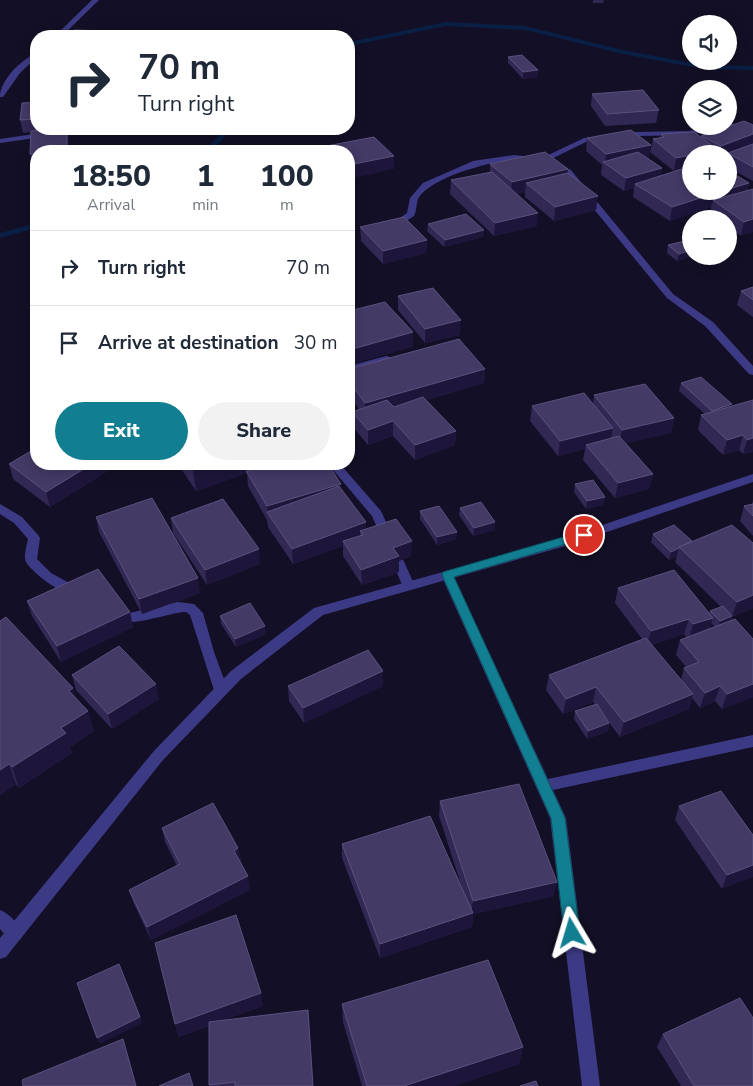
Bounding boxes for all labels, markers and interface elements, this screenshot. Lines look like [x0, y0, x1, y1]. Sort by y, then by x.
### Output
map controls [682, 15, 737, 265]
button: sound [682, 15, 737, 70]
text: 70 m [138, 44, 220, 91]
icon: right [55, 50, 120, 115]
button: layers [682, 80, 737, 135]
text: Turn right [138, 89, 234, 119]
button: + [682, 145, 737, 200]
text: 18:50 [71, 156, 151, 197]
text: 1 [196, 156, 214, 197]
text: 100 [260, 156, 314, 197]
text: Arrival [87, 194, 135, 216]
text: min [192, 194, 219, 216]
text: m [280, 194, 294, 216]
button: − [682, 210, 737, 265]
icon: right [55, 254, 83, 282]
text: Turn right [98, 255, 185, 281]
text: 70 m [286, 255, 330, 281]
icon: arrive [55, 329, 83, 357]
text: Arrive at destination [98, 330, 279, 356]
text: 30 m [294, 330, 338, 356]
button: Exit [55, 402, 188, 460]
button: Share [198, 402, 330, 460]
pin [563, 514, 605, 556]
icon: arrive [570, 521, 598, 549]
position arrow [545, 906, 597, 958]

